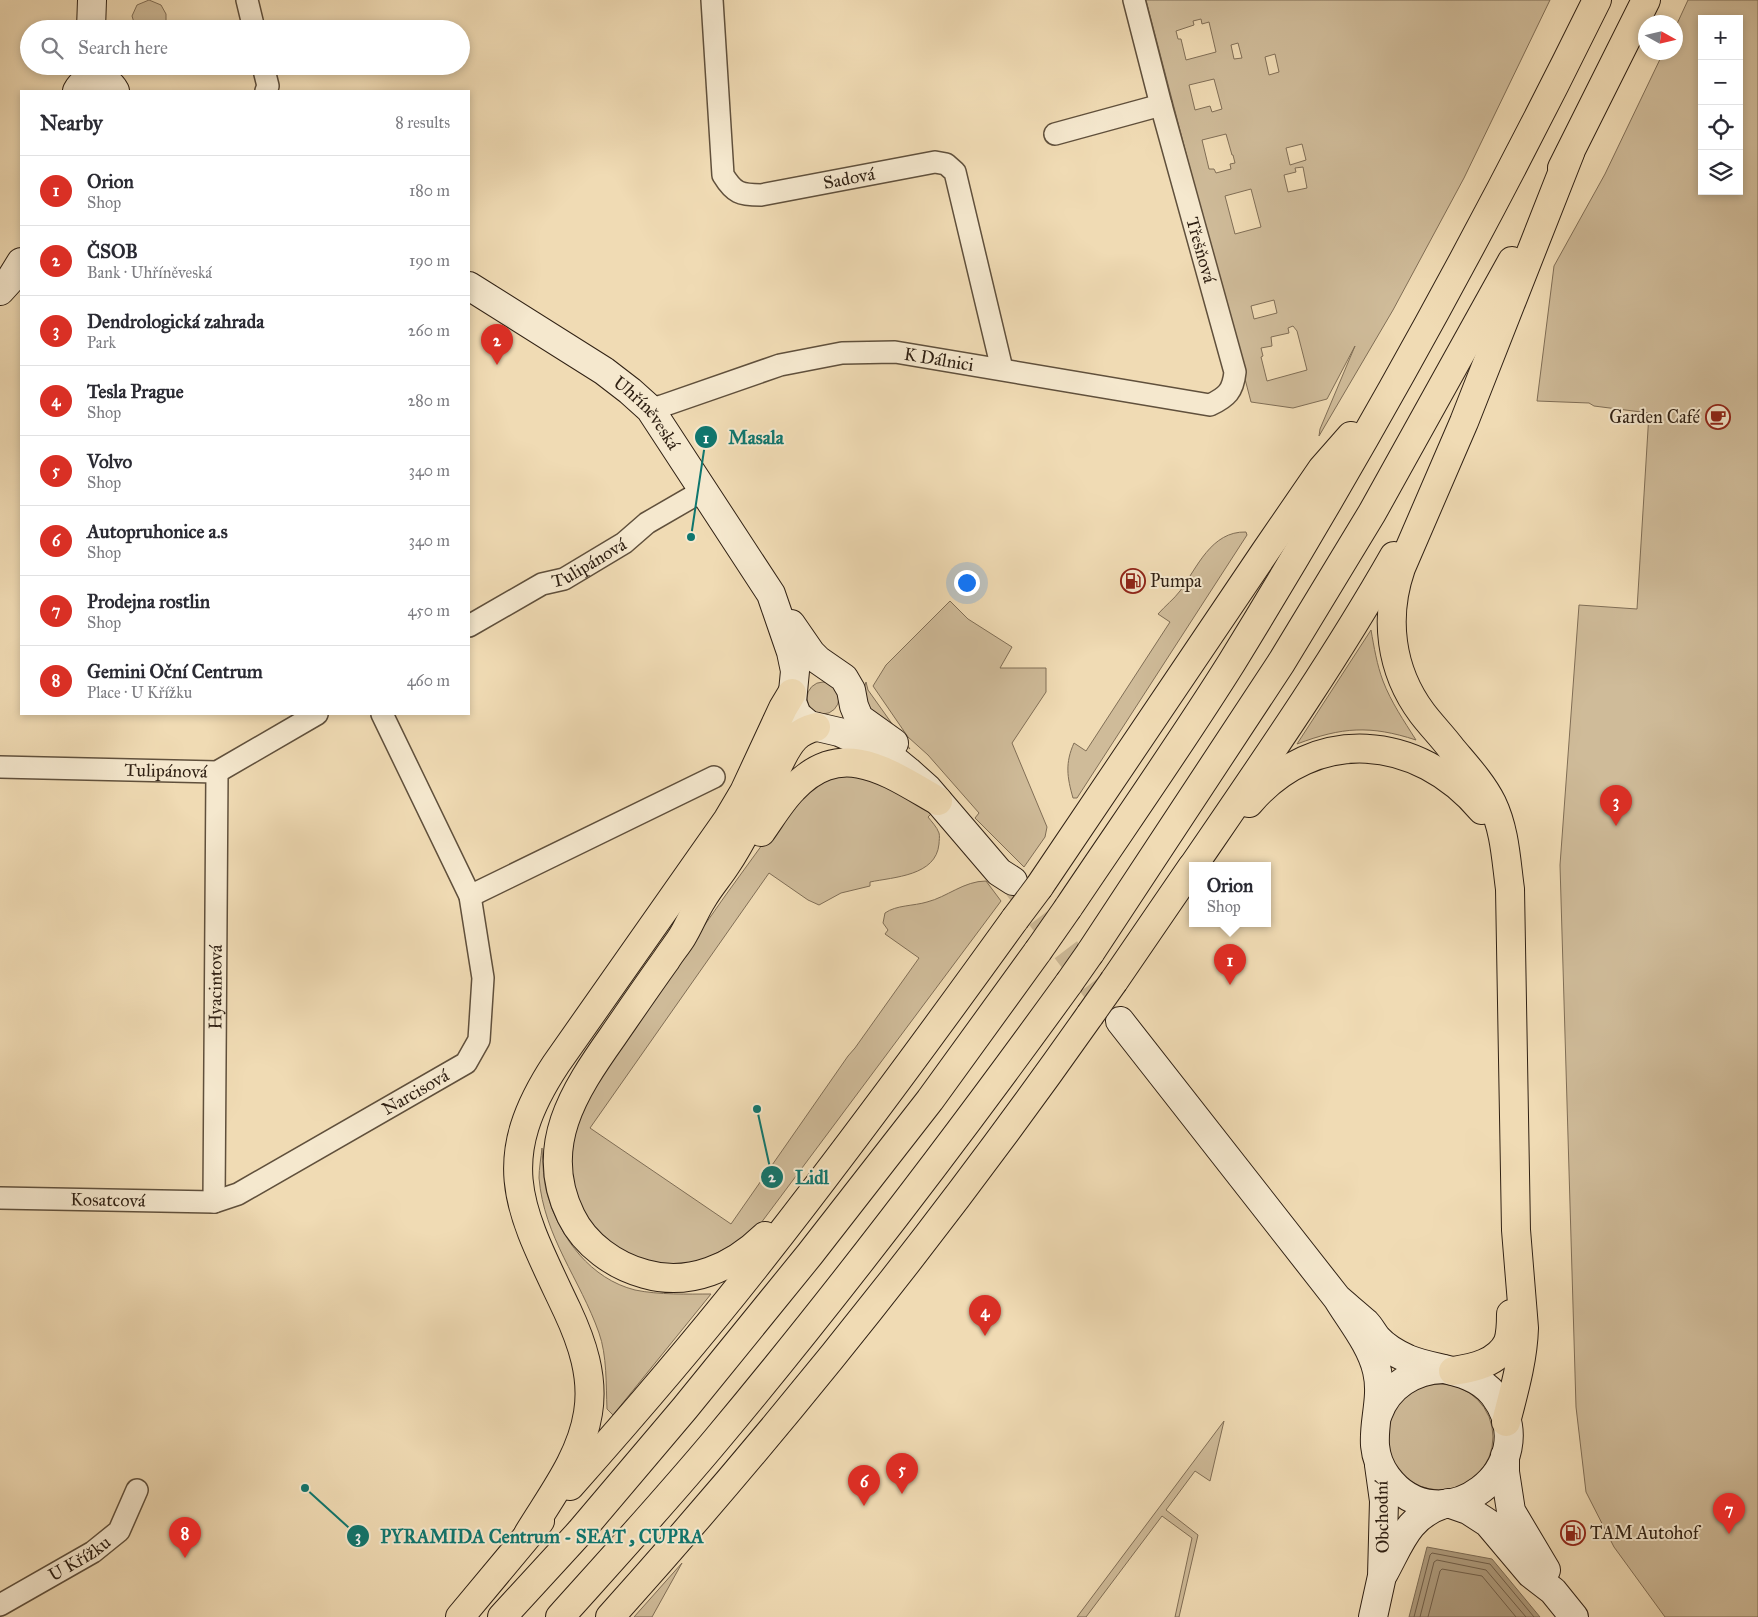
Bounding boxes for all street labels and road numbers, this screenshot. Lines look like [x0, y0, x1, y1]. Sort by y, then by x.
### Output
street label: Sadová [821, 163, 877, 194]
street label: Třešňová [1181, 214, 1221, 286]
street label: K Dálnici [902, 343, 976, 376]
street label: Uhříněveská [609, 371, 685, 454]
street label: Tulipánová [550, 533, 631, 592]
street label: Tulipánová [124, 759, 208, 783]
street label: Hyacintová [204, 944, 227, 1030]
street label: Narcisová [378, 1064, 453, 1120]
street label: Kosatcová [70, 1188, 146, 1212]
street label: Obchodní [1370, 1479, 1394, 1554]
street label: U Křížku [45, 1531, 115, 1586]

